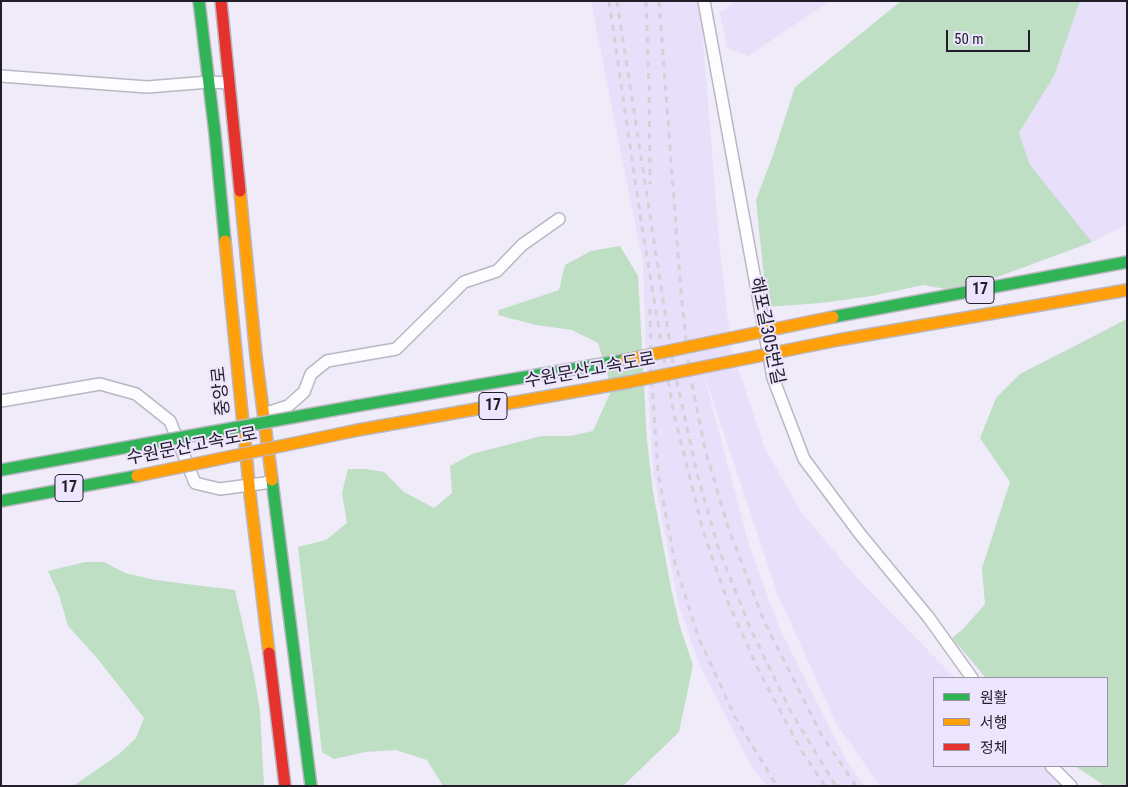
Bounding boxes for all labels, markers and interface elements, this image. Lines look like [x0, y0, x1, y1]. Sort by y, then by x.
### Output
scale bar [948, 20, 1032, 52]
text: 50 m [954, 30, 984, 48]
street label: 해포길305번길 [744, 275, 788, 387]
road number: 17 [966, 276, 994, 304]
street label: 수원문산고속도로 [523, 349, 657, 393]
street label: 중앙로 [209, 365, 235, 417]
road number: 17 [479, 392, 507, 420]
street label: 수원문산고속도로 [125, 424, 259, 470]
road number: 17 [55, 474, 83, 502]
legend [933, 677, 1108, 767]
text: 원활 [980, 689, 1008, 707]
text: 서행 [980, 714, 1008, 732]
text: 정체 [980, 739, 1008, 757]

